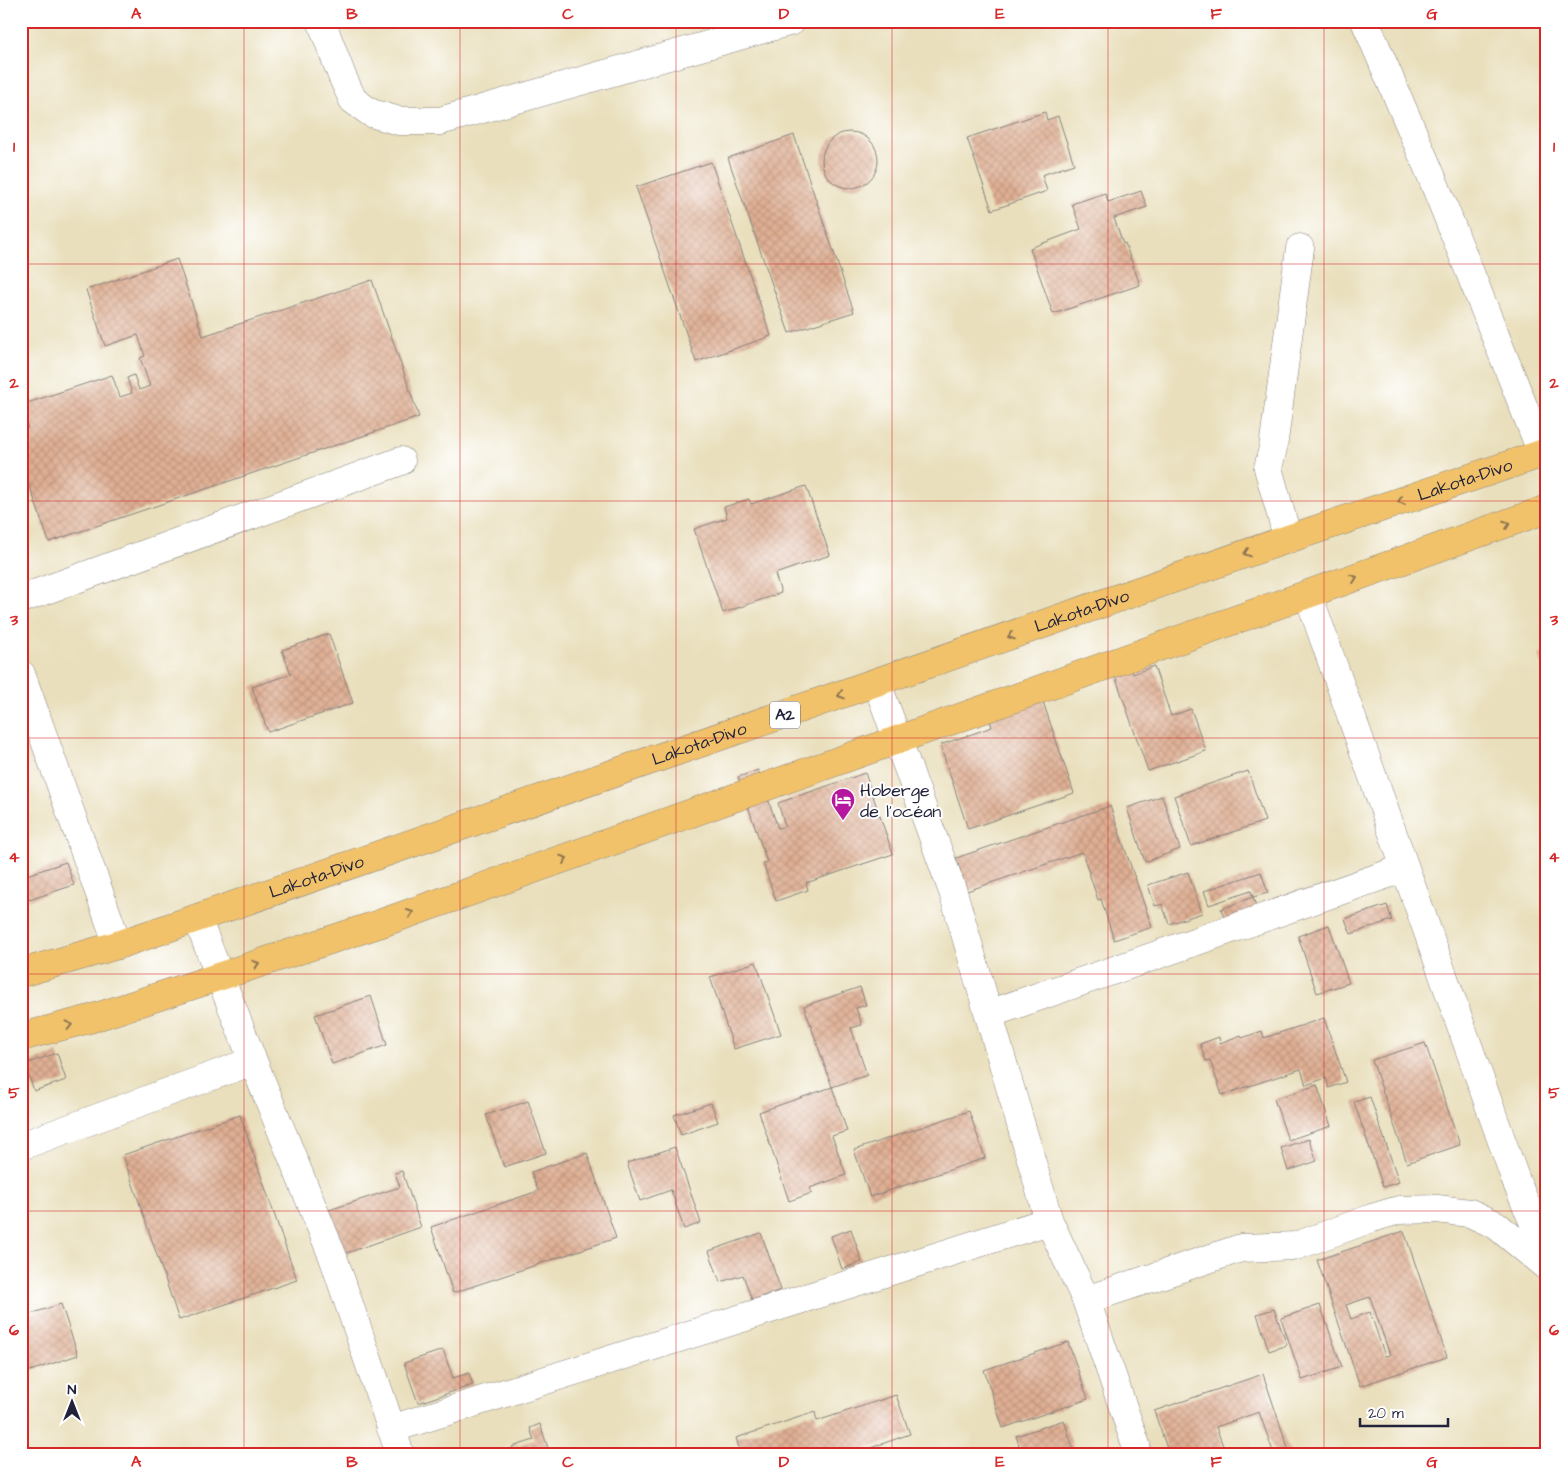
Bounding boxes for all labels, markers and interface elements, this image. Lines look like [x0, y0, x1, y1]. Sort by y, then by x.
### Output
text: A [131, 3, 142, 25]
text: B [346, 3, 358, 25]
text: C [562, 3, 574, 25]
text: D [779, 3, 790, 25]
text: E [995, 3, 1005, 25]
text: F [1210, 3, 1222, 25]
text: G [1426, 3, 1438, 25]
text: 1 [13, 136, 16, 158]
text: 1 [1553, 136, 1556, 158]
text: 2 [8, 372, 19, 394]
text: 2 [1548, 372, 1559, 394]
street label: Lakota-Divo [1414, 452, 1516, 507]
one-way arrow [1397, 495, 1406, 505]
one-way arrow [1502, 519, 1511, 529]
one-way arrow [1243, 547, 1252, 557]
one-way arrow [1349, 574, 1358, 584]
street label: Lakota-Divo [1031, 583, 1132, 639]
text: 3 [9, 609, 19, 631]
text: 3 [1549, 609, 1559, 631]
one-way arrow [1007, 630, 1016, 640]
one-way arrow [837, 689, 846, 699]
road number: A2 [770, 702, 800, 728]
street label: Lakota-Divo [648, 716, 750, 772]
place label: Hoberge de l'océan [860, 778, 941, 824]
hotel icon: Hoberge de l'océan [830, 787, 856, 821]
text: 4 [9, 846, 20, 868]
text: 4 [1549, 846, 1560, 868]
street label: Lakota-Divo [266, 848, 367, 904]
one-way arrow [559, 854, 568, 864]
one-way arrow [406, 908, 414, 918]
one-way arrow [252, 960, 260, 970]
one-way arrow [64, 1020, 73, 1031]
text: 5 [8, 1082, 20, 1104]
text: 5 [1548, 1082, 1560, 1104]
text: 6 [9, 1319, 19, 1341]
text: 6 [1549, 1319, 1559, 1341]
north arrow [48, 1378, 98, 1428]
text: N [68, 1380, 77, 1400]
scale bar [1360, 1395, 1448, 1427]
text: 20 m [1368, 1403, 1404, 1424]
text: A [131, 1451, 142, 1473]
text: B [346, 1451, 358, 1473]
text: C [562, 1451, 574, 1473]
text: D [779, 1451, 790, 1473]
text: E [995, 1451, 1005, 1473]
text: F [1210, 1451, 1222, 1473]
text: G [1426, 1451, 1438, 1473]

